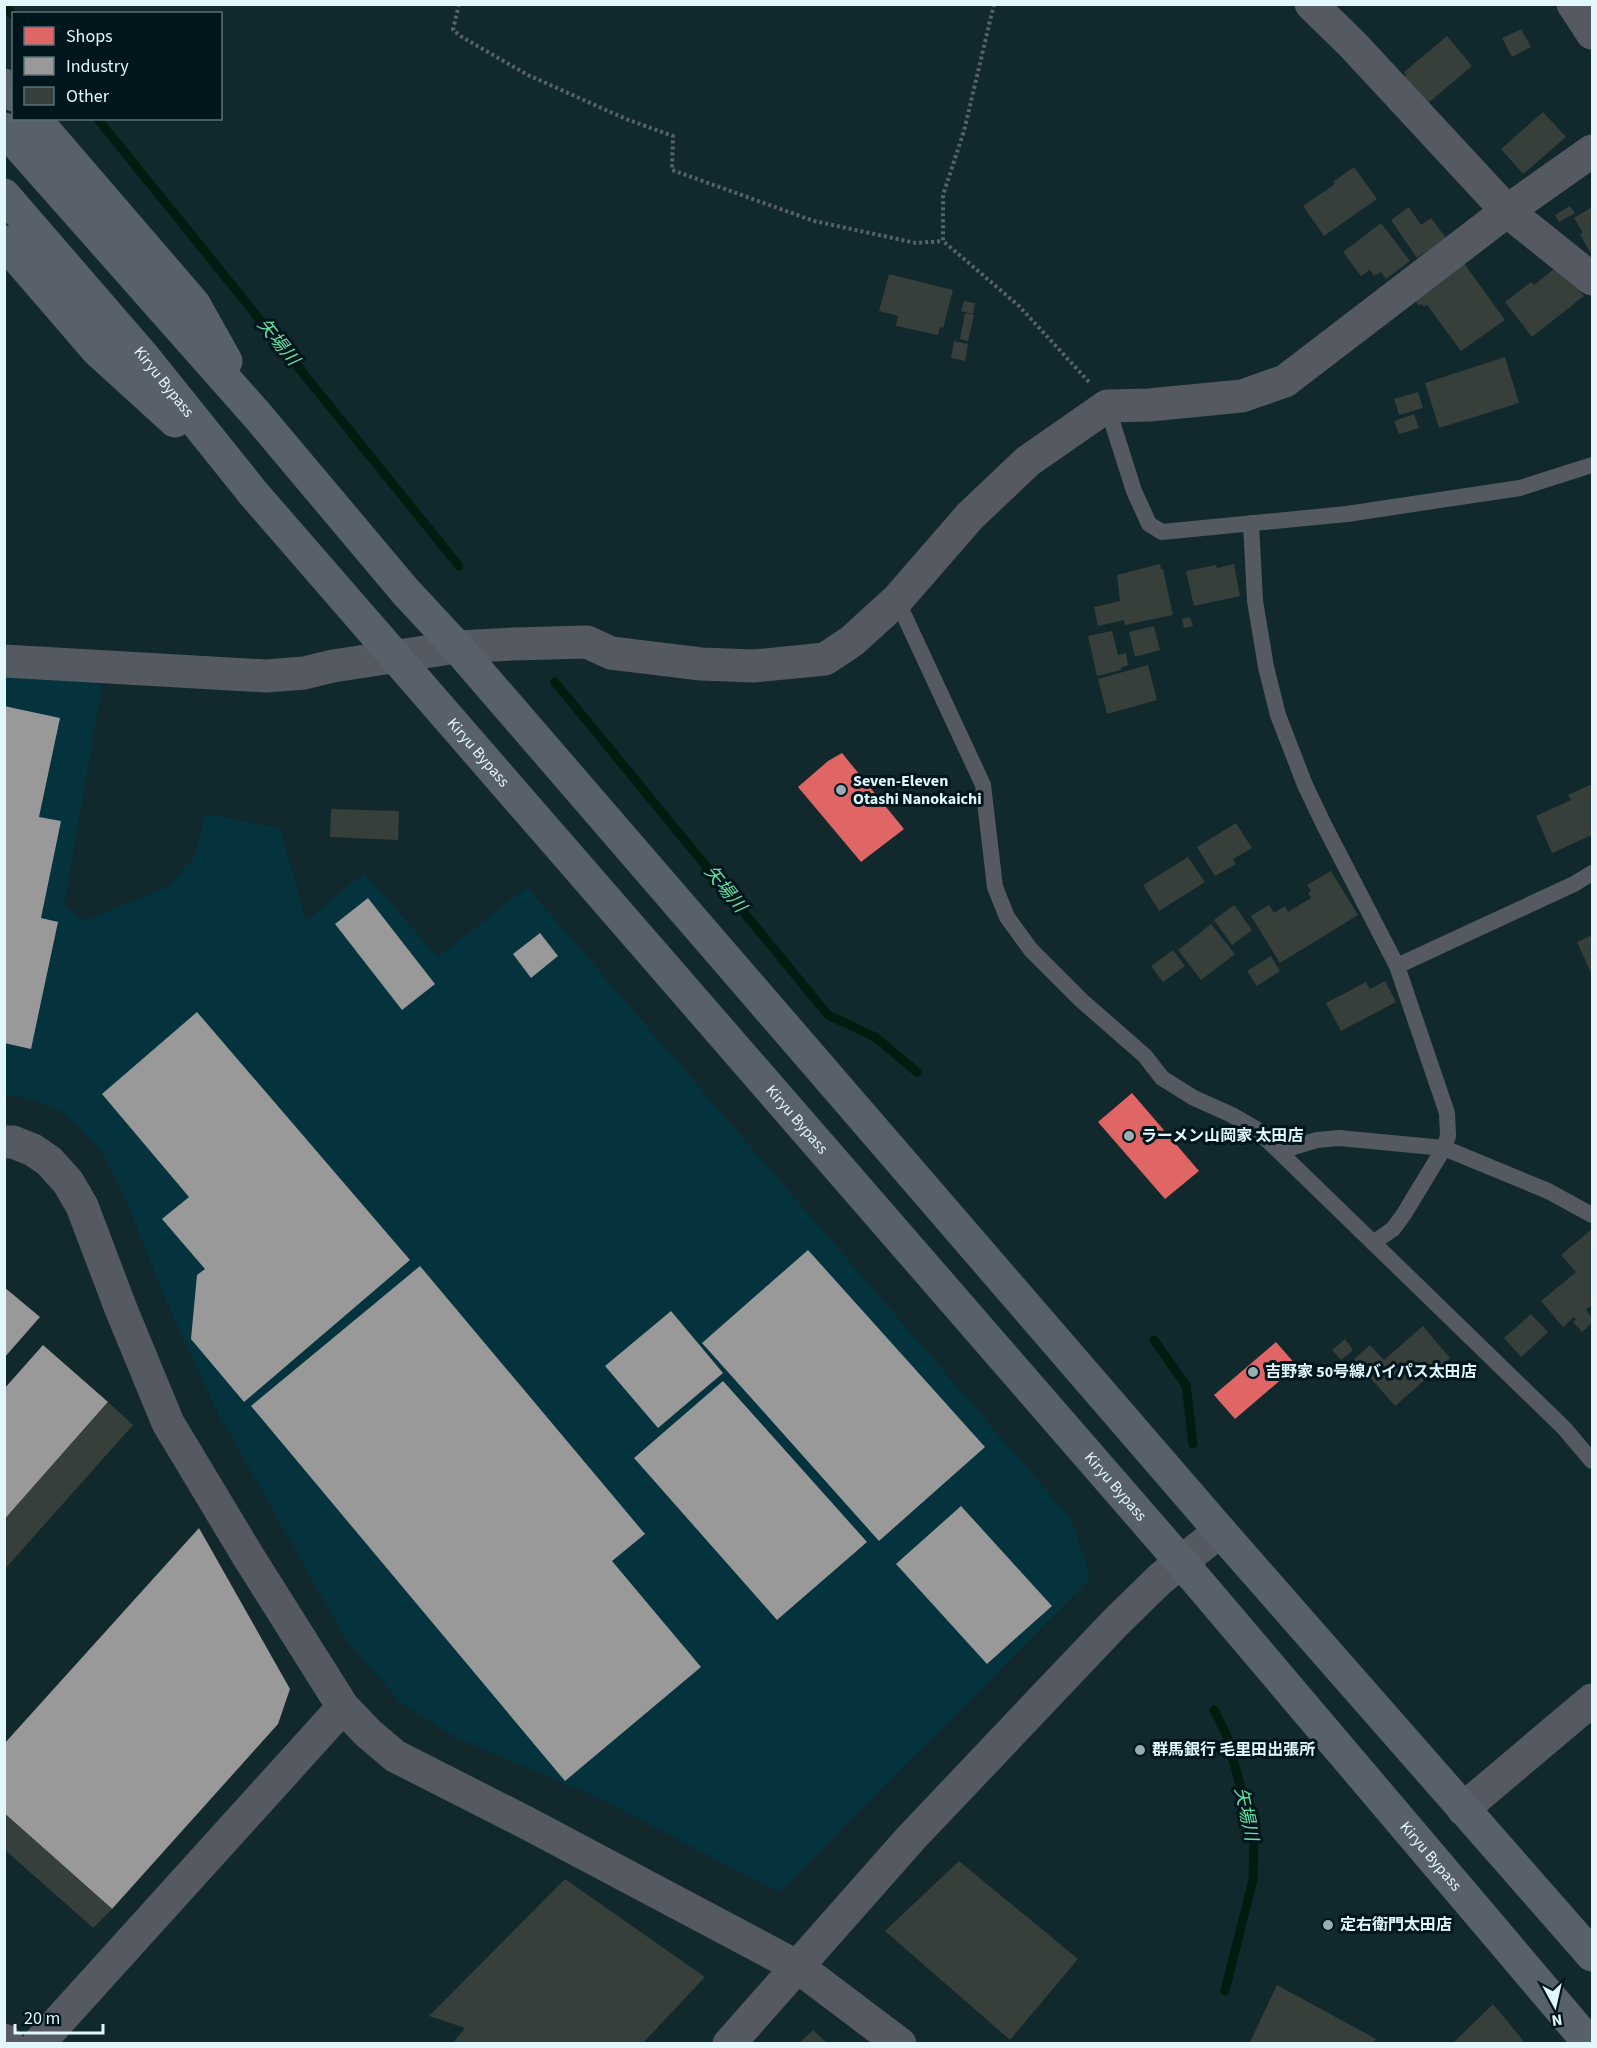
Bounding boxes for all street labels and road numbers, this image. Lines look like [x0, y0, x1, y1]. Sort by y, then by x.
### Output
street label: Kiryu Bypass [129, 342, 199, 422]
street label: Kiryu Bypass [442, 713, 515, 792]
street label: Kiryu Bypass [761, 1080, 833, 1159]
street label: Kiryu Bypass [1079, 1447, 1152, 1526]
street label: Kiryu Bypass [1395, 1817, 1467, 1896]

